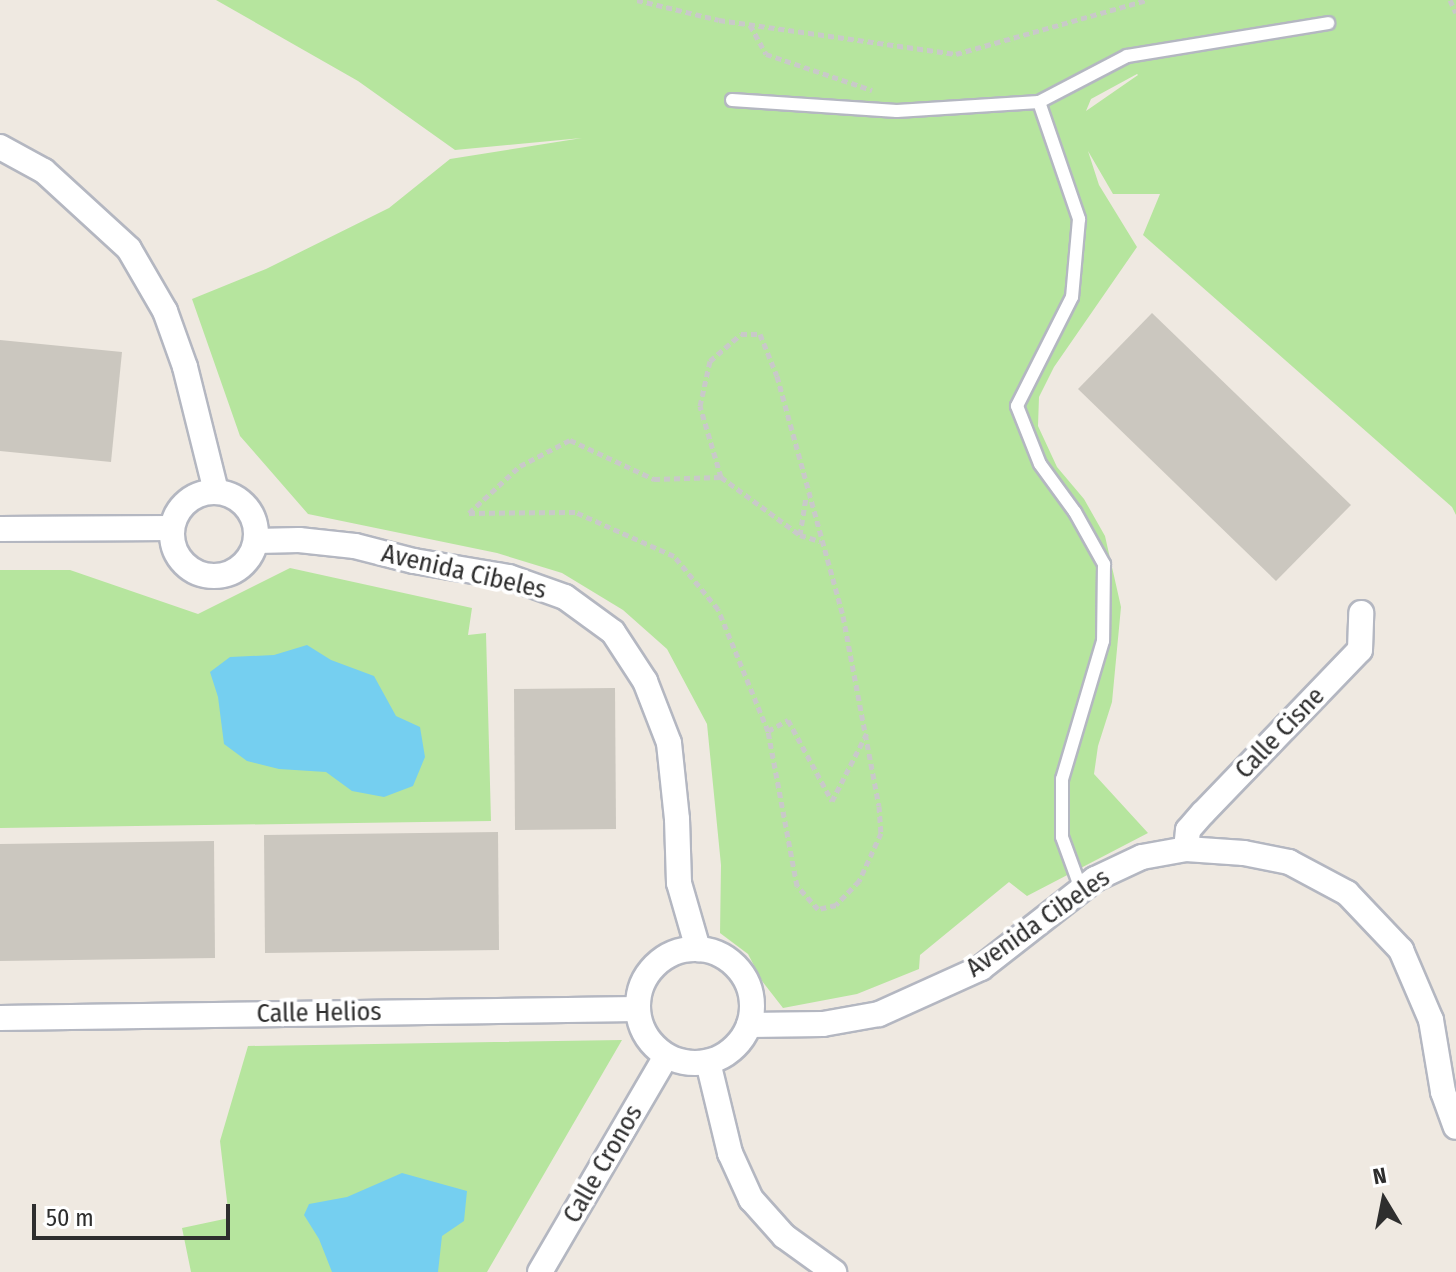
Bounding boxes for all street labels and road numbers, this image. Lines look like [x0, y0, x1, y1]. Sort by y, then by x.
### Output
street label: Avenida Cibeles [379, 538, 549, 606]
street label: Calle Cisne [1229, 681, 1331, 785]
street label: Avenida Cibeles [960, 862, 1116, 984]
street label: Calle Helios [256, 996, 382, 1030]
street label: Calle Cronos [557, 1099, 649, 1229]

